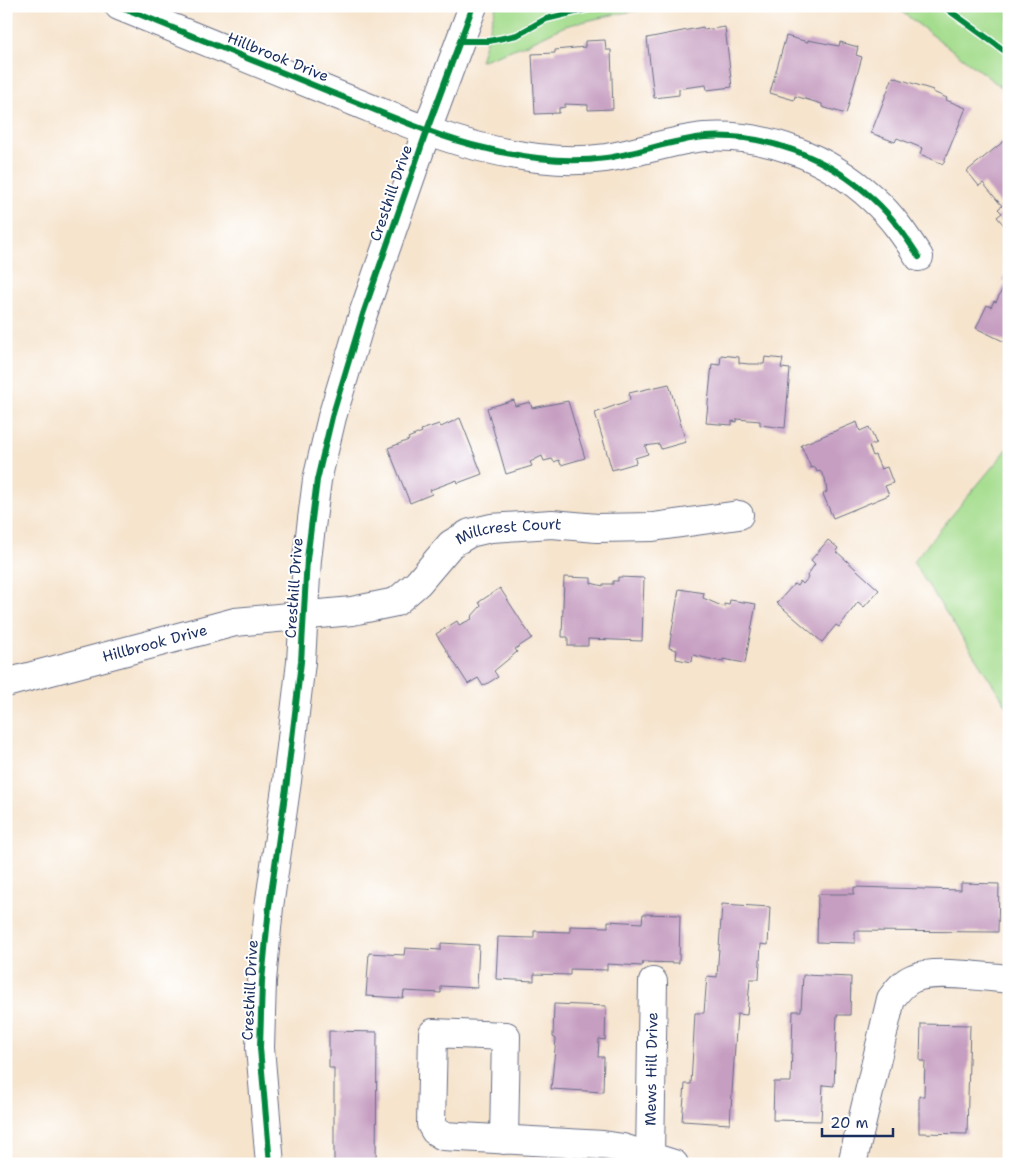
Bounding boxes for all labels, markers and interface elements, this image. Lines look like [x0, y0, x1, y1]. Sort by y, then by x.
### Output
street label: Hillbrook Drive [224, 28, 332, 86]
street label: Cresthill Drive [365, 142, 417, 244]
street label: Millcrest Court [452, 514, 562, 549]
street label: Cresthill Drive [281, 537, 307, 639]
street label: Hillbrook Drive [100, 620, 209, 667]
street label: Cresthill Drive [237, 939, 263, 1041]
street label: Mews Hill Drive [641, 1012, 662, 1126]
scale bar [822, 1105, 894, 1137]
text: 20 m [830, 1113, 869, 1133]

